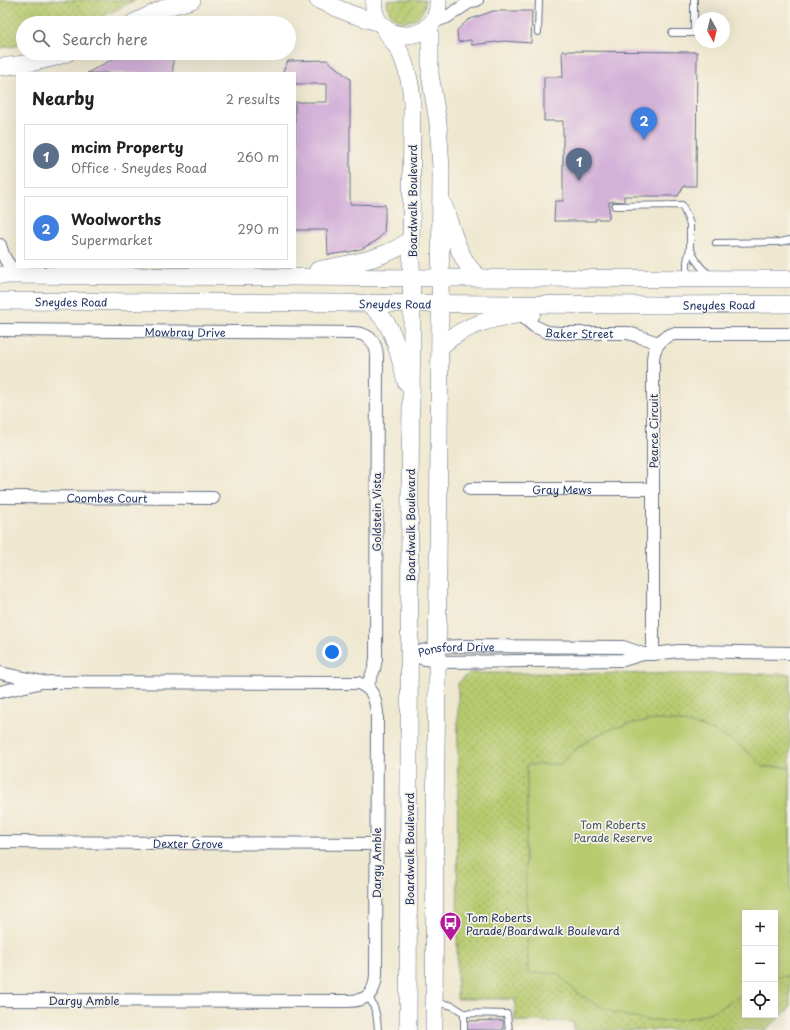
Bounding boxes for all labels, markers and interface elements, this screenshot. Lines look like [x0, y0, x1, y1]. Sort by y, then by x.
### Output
north arrow [694, 12, 730, 48]
search box [16, 16, 296, 60]
icon: search [30, 27, 52, 49]
text: Search here [62, 27, 148, 50]
text: Nearby [32, 85, 94, 111]
text: 2 results [226, 89, 280, 108]
pin: 2 [631, 107, 657, 140]
text: mcim Property [71, 135, 184, 158]
street label: Boardwalk Boulevard [404, 144, 421, 258]
text: 1 [43, 147, 49, 166]
text: 260 m [237, 147, 279, 166]
pin: 1 [566, 148, 592, 181]
text: Office · Sneydes Road [71, 158, 207, 177]
text: Woolworths [71, 207, 161, 230]
text: 2 [41, 219, 51, 238]
text: 290 m [238, 219, 279, 238]
text: Supermarket [71, 230, 153, 249]
street label: Sneydes Road [34, 293, 108, 310]
street label: Sneydes Road [358, 295, 432, 312]
street label: Sneydes Road [682, 296, 756, 313]
street label: Mowbray Drive [144, 323, 226, 340]
street label: Baker Street [544, 323, 614, 342]
street label: Pearce Circuit [645, 393, 662, 468]
street label: Boardwalk Boulevard [402, 468, 419, 582]
street label: Goldstein Vista [368, 472, 385, 552]
street label: Gray Mews [532, 481, 592, 498]
street label: Coombes Court [66, 489, 148, 506]
street label: Ponsford Drive [416, 637, 495, 660]
your location [322, 642, 342, 662]
street label: Boardwalk Boulevard [401, 792, 418, 906]
park label: Tom Roberts Parade Reserve [573, 816, 653, 846]
street label: Dargy Amble [368, 828, 385, 898]
street label: Dexter Grove [153, 834, 223, 852]
place label: Tom Roberts Parade/Boardwalk Boulevard [466, 909, 620, 939]
bus stop icon: Tom Roberts Parade/Boardwalk Boulevard [438, 910, 464, 943]
map controls [742, 910, 778, 1018]
button: + [742, 910, 778, 946]
button: − [742, 946, 778, 982]
button: locate [742, 982, 778, 1018]
street label: Dargy Amble [49, 992, 119, 1009]

